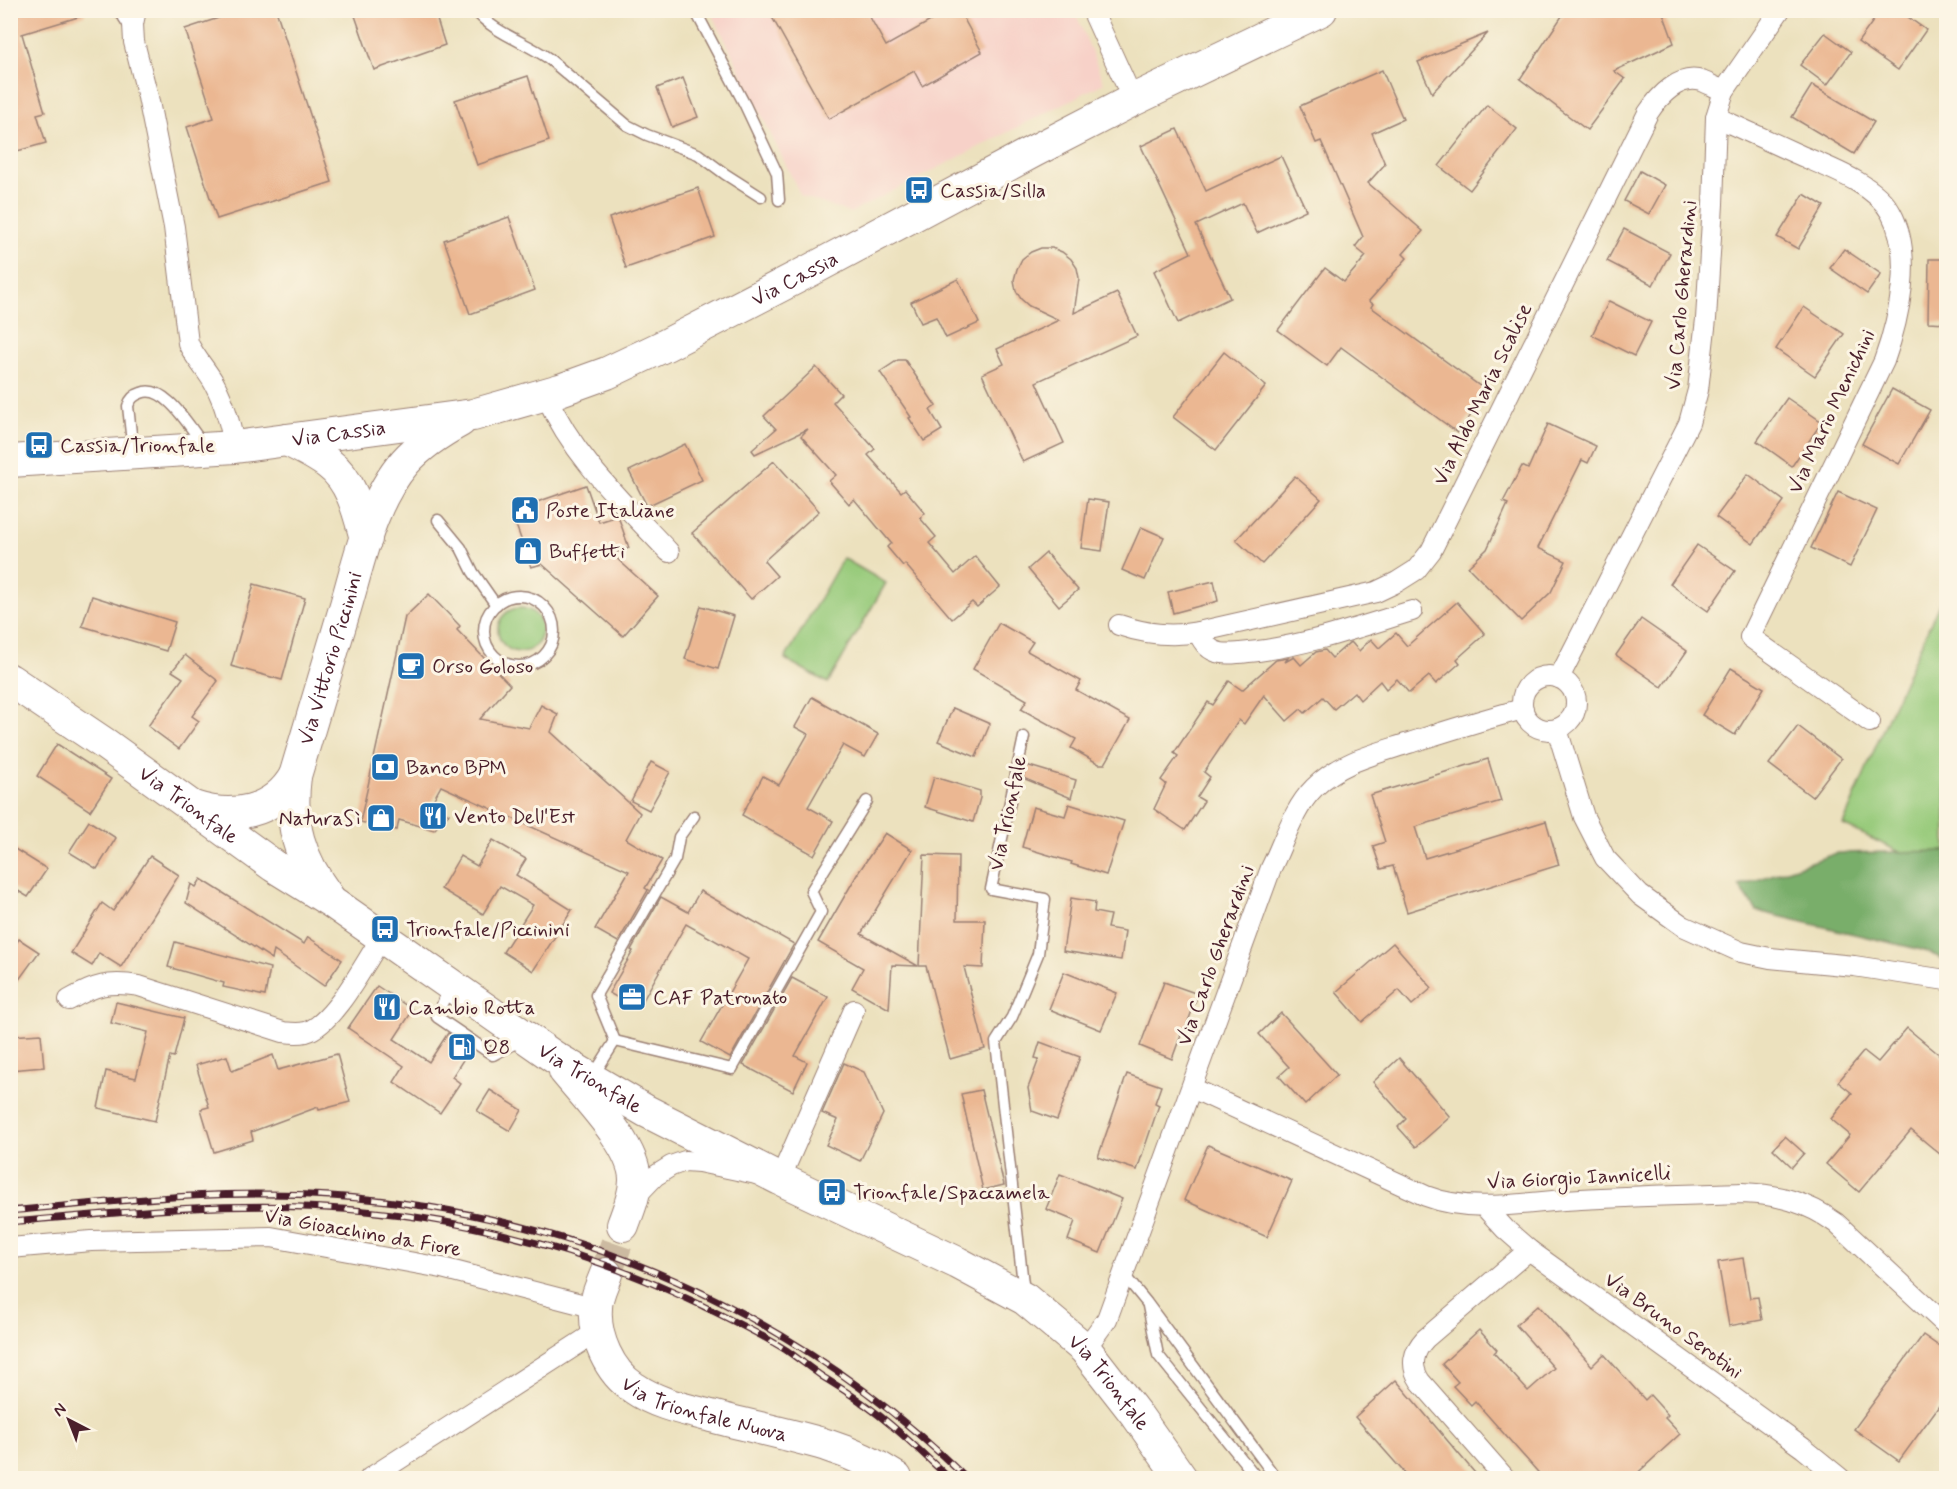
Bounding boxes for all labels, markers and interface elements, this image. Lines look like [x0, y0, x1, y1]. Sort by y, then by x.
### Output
bus stop icon: Cassia/Silla [903, 174, 935, 206]
place label: Cassia/Silla [940, 177, 1046, 205]
street label: Via Carlo Gherardini [1660, 199, 1704, 391]
street label: Via Cassia [746, 245, 843, 314]
street label: Via Aldo Maria Scalise [1427, 299, 1539, 490]
street label: Via Mario Menichini [1781, 325, 1882, 498]
street label: Via Cassia [290, 414, 387, 454]
bus stop icon: Cassia/Trionfale [23, 429, 55, 461]
place label: Cassia/Trionfale [60, 432, 215, 460]
public building icon: Poste Italiane [509, 494, 541, 526]
place label: Poste Italiane [546, 497, 675, 525]
shop icon: Buffetti [512, 535, 544, 567]
place label: Buffetti [549, 538, 625, 566]
street label: Via Vittorio Piccinini [292, 569, 370, 748]
cafe icon: Orso Goloso [395, 650, 427, 682]
place label: Orso Goloso [432, 653, 533, 681]
bank icon: Banco BPM [369, 751, 401, 783]
street label: Via Trionfale [982, 753, 1034, 873]
place label: Banco BPM [406, 754, 507, 782]
street label: Via Trionfale [133, 760, 244, 851]
restaurant icon: Vento Dell'Est [417, 800, 449, 832]
shop icon: NaturaSì [365, 802, 397, 834]
place label: Vento Dell'Est [454, 803, 576, 831]
place label: NaturaSì [279, 805, 360, 833]
street label: Via Carlo Gherardini [1170, 861, 1262, 1050]
bus stop icon: Trionfale/Piccinini [369, 913, 401, 945]
place label: Trionfale/Piccinini [406, 916, 570, 944]
office icon: CAF Patronato [616, 981, 648, 1013]
place label: CAF Patronato [653, 984, 787, 1012]
restaurant icon: Cambio Rotta [371, 991, 403, 1023]
place label: Cambio Rotta [408, 994, 535, 1022]
fuel station icon: Q8 [446, 1031, 478, 1063]
place label: Q8 [483, 1034, 510, 1062]
street label: Via Trionfale [532, 1037, 647, 1121]
street label: Via Giorgio Iannicelli [1486, 1159, 1672, 1198]
bus stop icon: Trionfale/Spaccamela [816, 1176, 848, 1208]
place label: Trionfale/Spaccamela [853, 1179, 1050, 1207]
street label: Via Gioacchino da Fiore [262, 1202, 464, 1264]
street label: Via Bruno Serotini [1598, 1266, 1749, 1386]
street label: Via Trionfale [1062, 1328, 1156, 1437]
street label: Via Trionfale Nuova [615, 1370, 790, 1449]
north arrow [39, 1390, 99, 1450]
text: N [49, 1399, 71, 1421]

